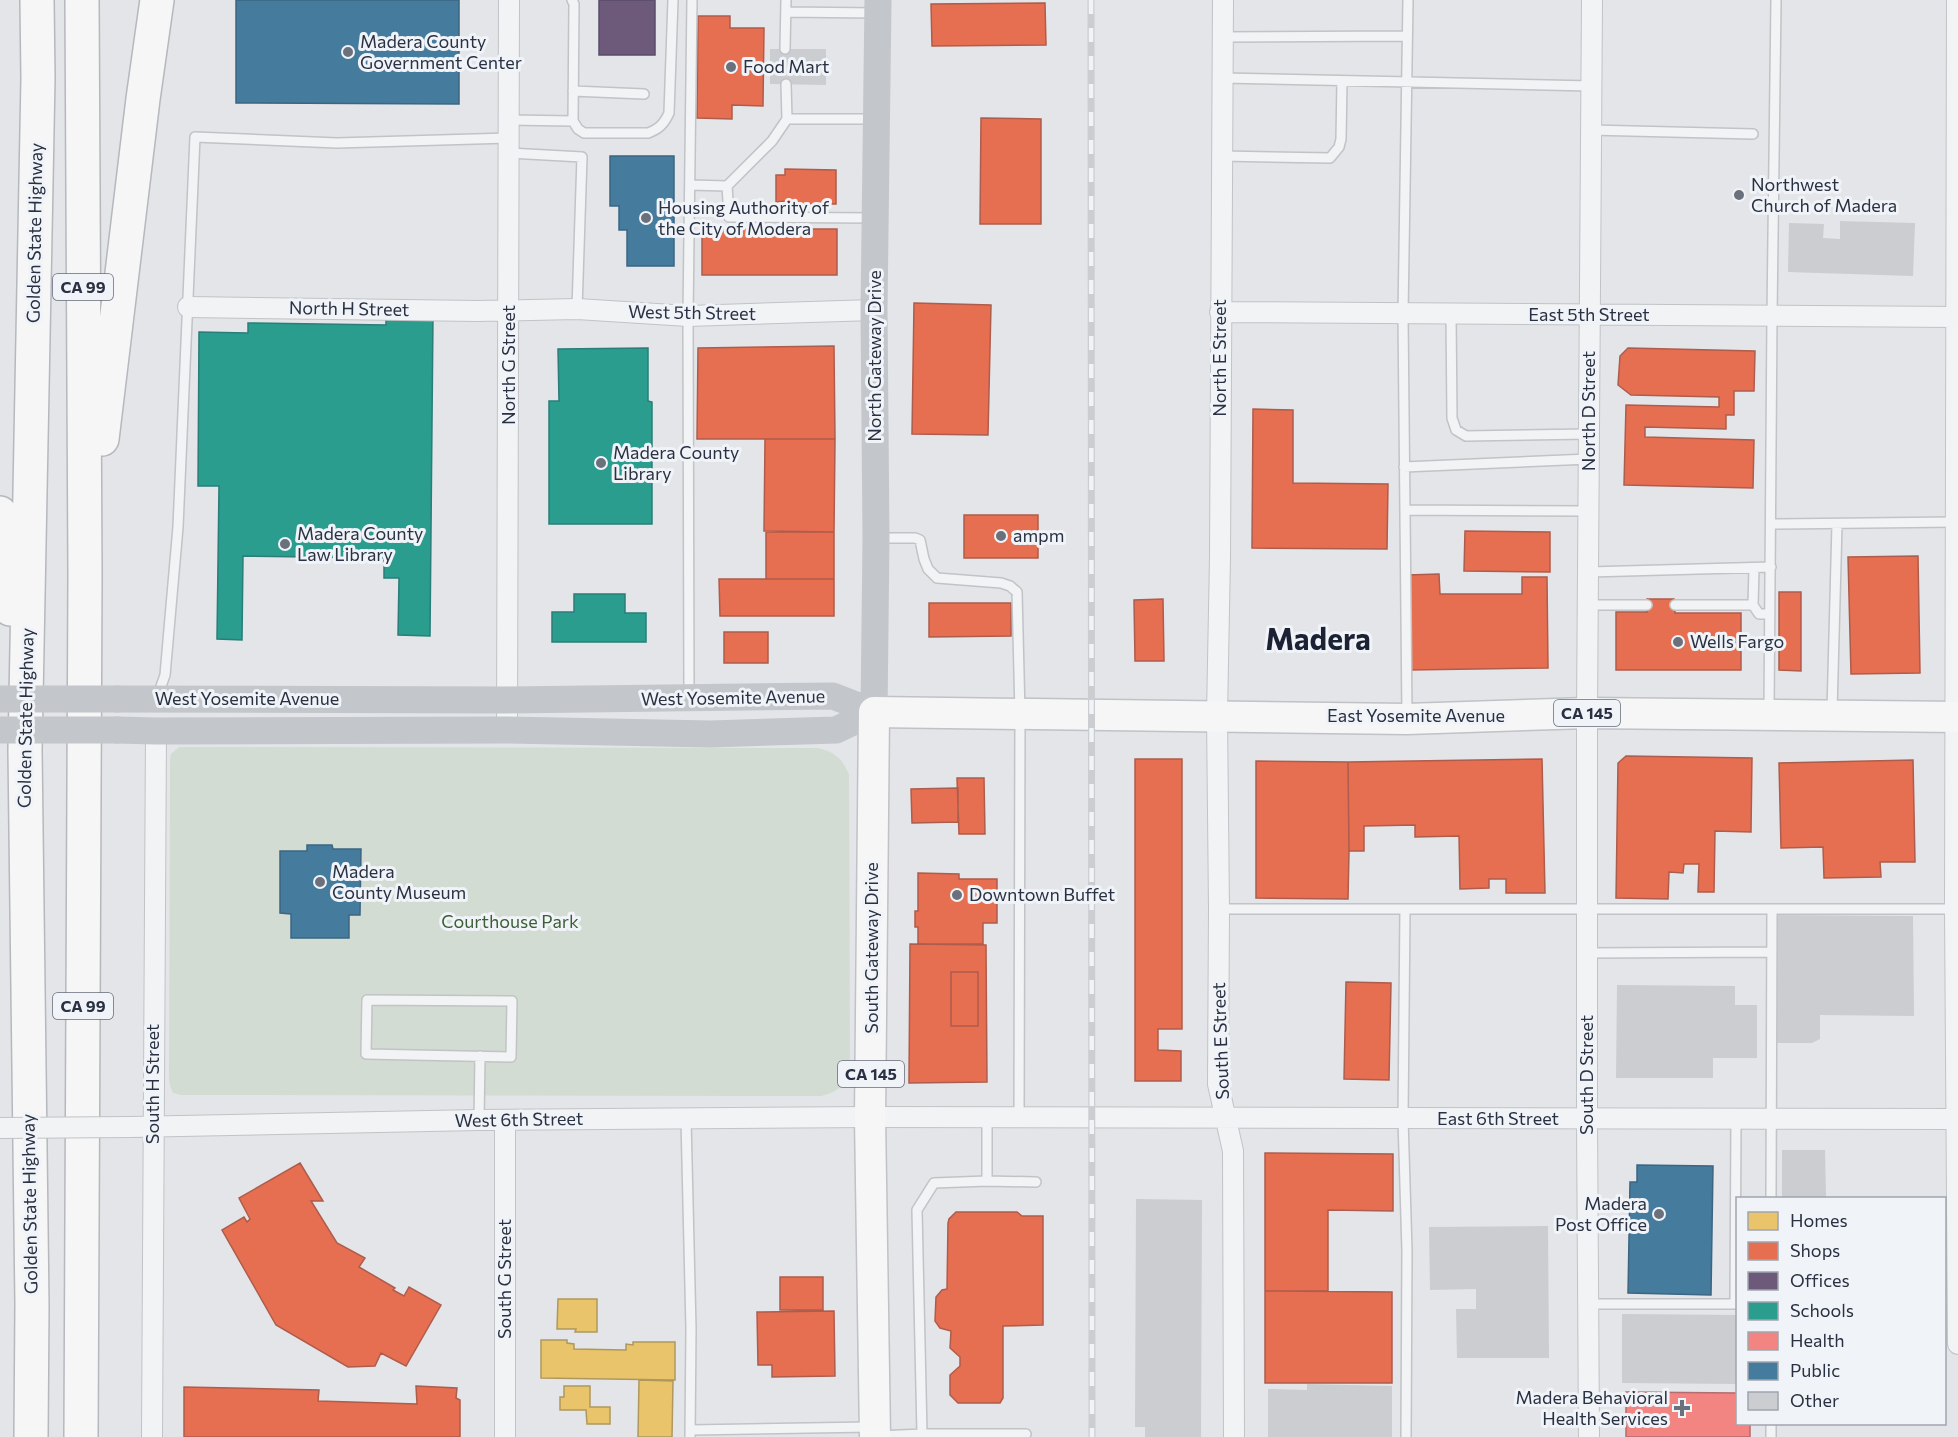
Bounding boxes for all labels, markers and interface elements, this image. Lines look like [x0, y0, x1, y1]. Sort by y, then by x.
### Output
place label: Madera County Government Center [360, 30, 522, 73]
marker: Madera County Government Center [341, 45, 355, 59]
place label: Food Mart [743, 55, 829, 77]
marker: Food Mart [724, 60, 738, 74]
street label: Golden State Highway [21, 143, 47, 323]
place label: Northwest Church of Madera [1751, 173, 1897, 216]
marker: Northwest Church of Madera [1732, 188, 1746, 202]
place label: Housing Authority of the City of Modera [658, 196, 830, 239]
marker: Housing Authority of the City of Modera [639, 211, 653, 225]
street label: North Gateway Drive [863, 270, 885, 442]
road number: CA 99 [53, 274, 113, 300]
street label: North H Street [289, 296, 409, 320]
street label: North E Street [1208, 299, 1230, 417]
street label: West 5th Street [628, 300, 756, 324]
street label: East 5th Street [1528, 303, 1650, 325]
street label: North G Street [497, 305, 519, 425]
street label: North D Street [1577, 351, 1599, 471]
place label: Madera County Library [613, 441, 739, 484]
marker: Madera County Library [594, 456, 608, 470]
place label: Madera County Law Library [297, 522, 423, 565]
place label: ampm [1013, 524, 1064, 546]
marker: ampm [994, 529, 1008, 543]
marker: Madera County Law Library [278, 537, 292, 551]
district label: Madera [1265, 619, 1371, 656]
street label: Golden State Highway [12, 628, 38, 808]
place label: Wells Fargo [1690, 630, 1784, 652]
marker: Wells Fargo [1671, 635, 1685, 649]
street label: West Yosemite Avenue [641, 684, 825, 710]
street label: West Yosemite Avenue [155, 687, 339, 709]
road number: CA 145 [1554, 700, 1620, 726]
street label: East Yosemite Avenue [1327, 704, 1505, 726]
place label: Madera County Museum [332, 860, 466, 903]
street label: South Gateway Drive [860, 862, 882, 1034]
marker: Madera County Museum [313, 875, 327, 889]
place label: Downtown Buffet [969, 883, 1115, 905]
marker: Downtown Buffet [950, 888, 964, 902]
park label: Courthouse Park [441, 910, 579, 932]
street label: South E Street [1207, 982, 1233, 1100]
road number: CA 99 [53, 993, 113, 1019]
street label: South D Street [1575, 1015, 1597, 1135]
street label: South H Street [141, 1024, 163, 1144]
road number: CA 145 [838, 1061, 904, 1087]
street label: West 6th Street [455, 1107, 583, 1131]
street label: East 6th Street [1437, 1107, 1559, 1129]
street label: Golden State Highway [16, 1114, 42, 1294]
place label: Madera Post Office [1555, 1192, 1647, 1235]
legend [1736, 1197, 1946, 1425]
marker: Madera Post Office [1652, 1207, 1666, 1221]
text: Homes [1790, 1209, 1848, 1231]
street label: South G Street [493, 1219, 515, 1339]
text: Shops [1790, 1239, 1840, 1261]
text: Offices [1790, 1269, 1850, 1291]
text: Schools [1790, 1299, 1854, 1321]
text: Health [1790, 1329, 1845, 1351]
text: Public [1790, 1359, 1840, 1381]
place label: Madera Behavioral Health Services [1516, 1386, 1668, 1429]
text: Other [1790, 1389, 1839, 1411]
marker: Madera Behavioral Health Services [1673, 1399, 1691, 1417]

